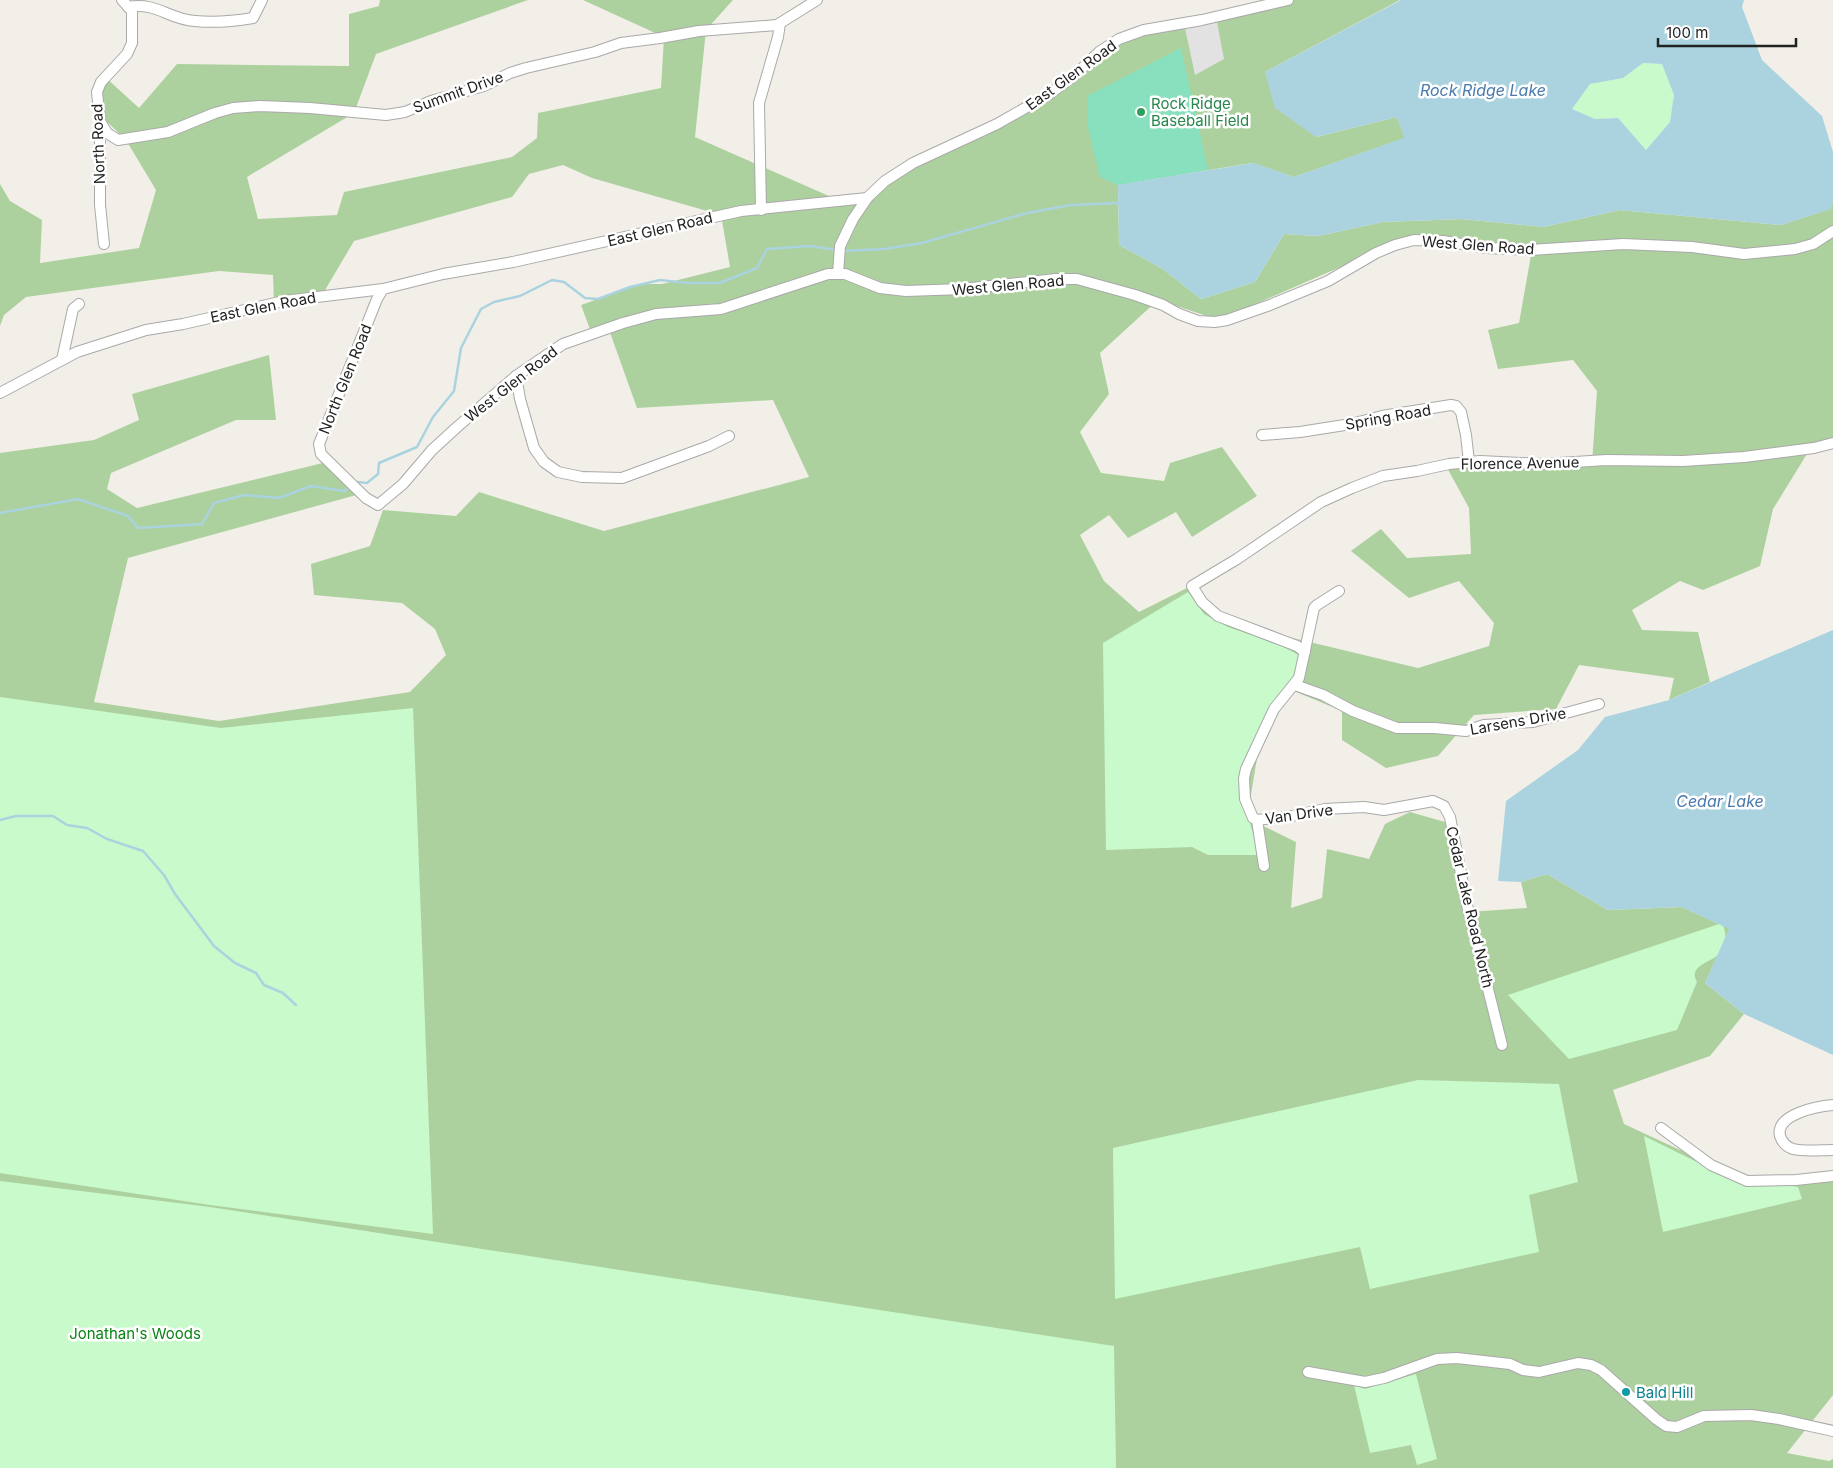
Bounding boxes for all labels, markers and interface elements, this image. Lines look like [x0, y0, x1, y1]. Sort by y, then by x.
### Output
scale bar [1658, 15, 1796, 47]
text: 100 m [1666, 23, 1708, 42]
street label: East Glen Road [1022, 36, 1120, 114]
street label: Summit Drive [410, 67, 506, 117]
water label: Rock Ridge Lake [1420, 80, 1546, 100]
place label: Rock Ridge Baseball Field [1151, 94, 1249, 130]
street label: North Road [87, 104, 109, 184]
marker: Rock Ridge Baseball Field [1135, 106, 1147, 118]
street label: East Glen Road [606, 208, 714, 250]
street label: West Glen Road [1421, 232, 1535, 258]
street label: West Glen Road [951, 271, 1065, 299]
street label: East Glen Road [209, 287, 317, 327]
street label: North Glen Road [314, 321, 376, 437]
street label: West Glen Road [461, 342, 561, 426]
street label: Spring Road [1344, 400, 1432, 434]
street label: Florence Avenue [1460, 452, 1580, 474]
street label: Larsens Drive [1468, 703, 1568, 739]
water label: Cedar Lake [1676, 791, 1764, 811]
street label: Van Drive [1264, 800, 1334, 828]
street label: Cedar Lake Road North [1442, 824, 1498, 990]
park label: Jonathan's Woods [69, 1324, 201, 1343]
place label: Bald Hill [1636, 1383, 1693, 1402]
marker: Bald Hill [1620, 1386, 1632, 1398]

